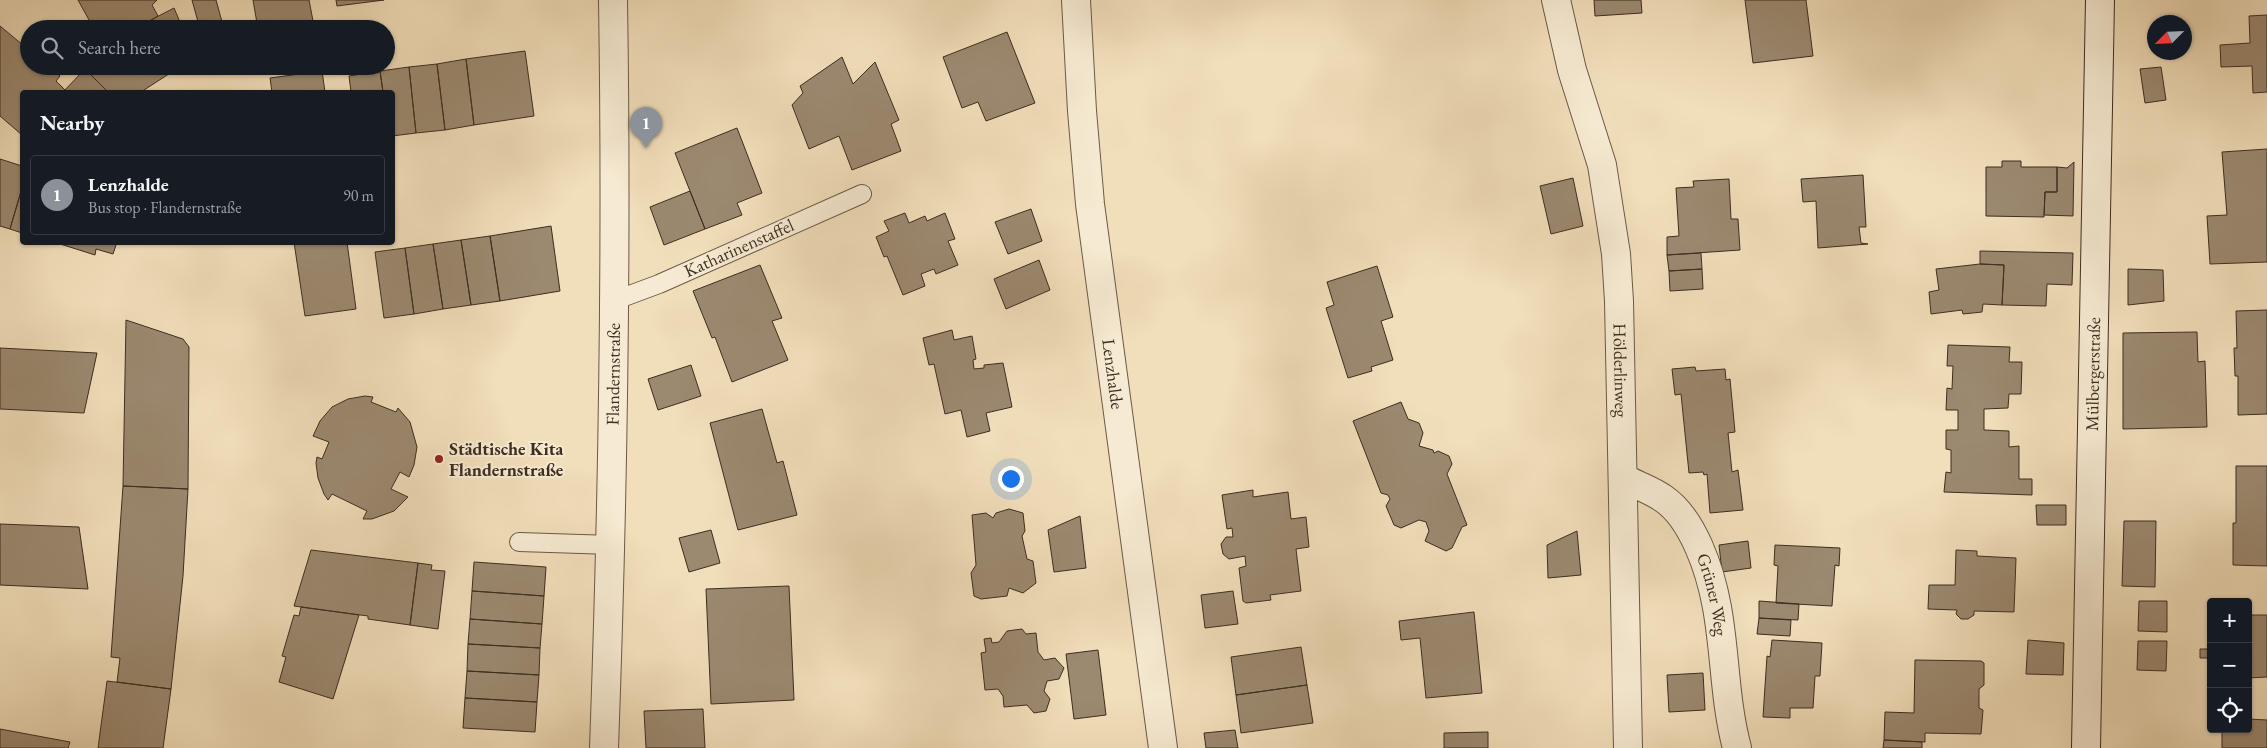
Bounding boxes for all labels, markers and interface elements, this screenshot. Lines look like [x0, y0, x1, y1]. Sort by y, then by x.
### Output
north arrow [2147, 15, 2192, 60]
search box [20, 20, 395, 75]
icon: search [38, 34, 66, 62]
text: Search here [78, 35, 160, 60]
pin: 1 [630, 107, 662, 148]
text: Nearby [40, 109, 104, 136]
text: Lenzhalde [88, 172, 169, 197]
text: 1 [53, 185, 61, 206]
text: 90 m [343, 185, 374, 206]
text: Bus stop · Flandernstraße [88, 197, 241, 218]
street label: Katharinenstaffel [680, 213, 797, 282]
street label: Mülbergerstraße [2080, 317, 2105, 431]
street label: Flandernstraße [601, 323, 625, 426]
street label: Hölderlinweg [1608, 323, 1633, 418]
street label: Lenzhalde [1097, 337, 1129, 411]
place label: Städtische Kita Flandernstraße [449, 437, 564, 481]
marker: Städtische Kita Flandernstraße [433, 453, 445, 465]
your location [998, 466, 1024, 492]
street label: Grüner Weg [1692, 550, 1733, 637]
map controls [2207, 598, 2252, 733]
button: + [2207, 598, 2252, 643]
button: − [2207, 643, 2252, 688]
button: locate [2207, 688, 2252, 733]

